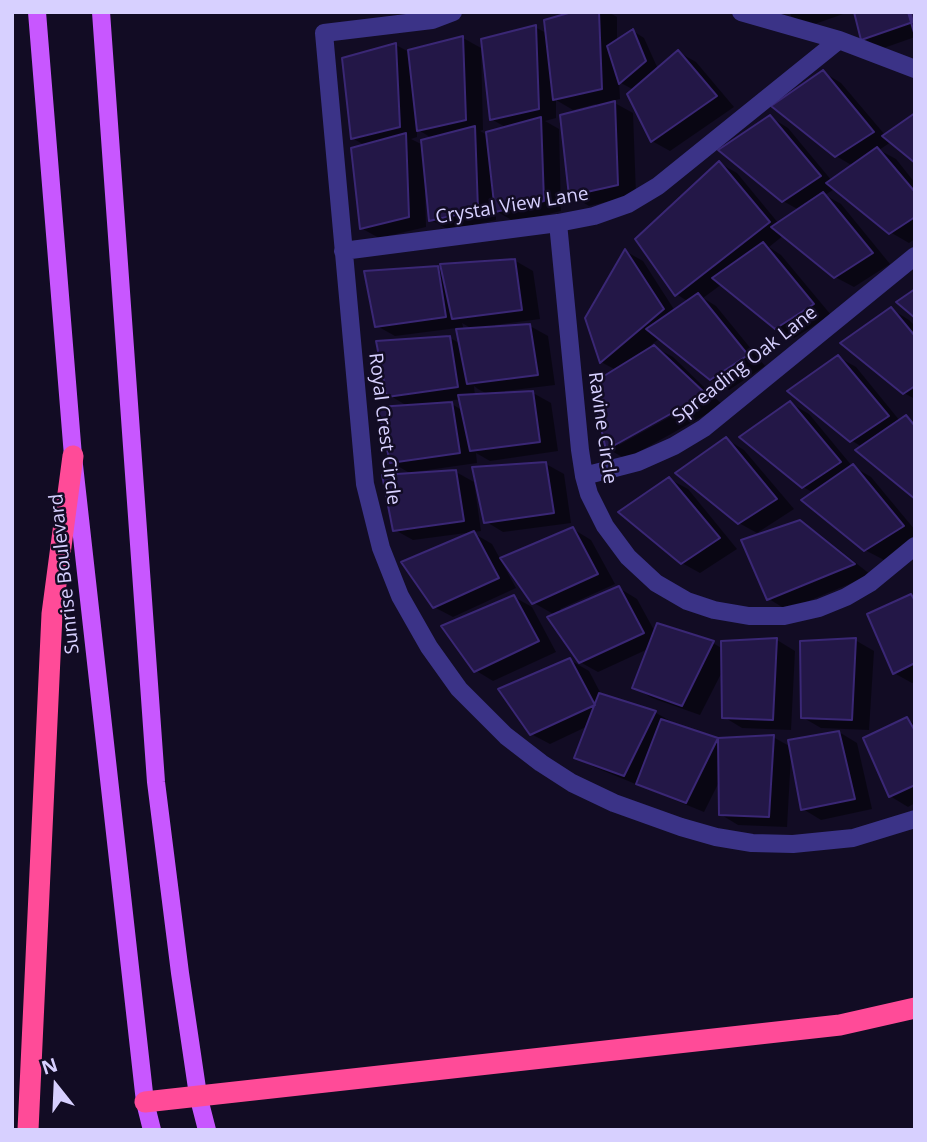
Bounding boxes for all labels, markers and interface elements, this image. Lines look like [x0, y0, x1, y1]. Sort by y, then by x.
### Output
street label: Crystal View Lane [434, 183, 590, 229]
street label: Spreading Oak Lane [668, 301, 822, 429]
street label: Royal Crest Circle [363, 352, 405, 506]
street label: Ravine Circle [583, 371, 621, 485]
street label: Sunrise Boulevard [45, 493, 85, 655]
north arrow [21, 1051, 91, 1121]
text: N [38, 1051, 61, 1081]

